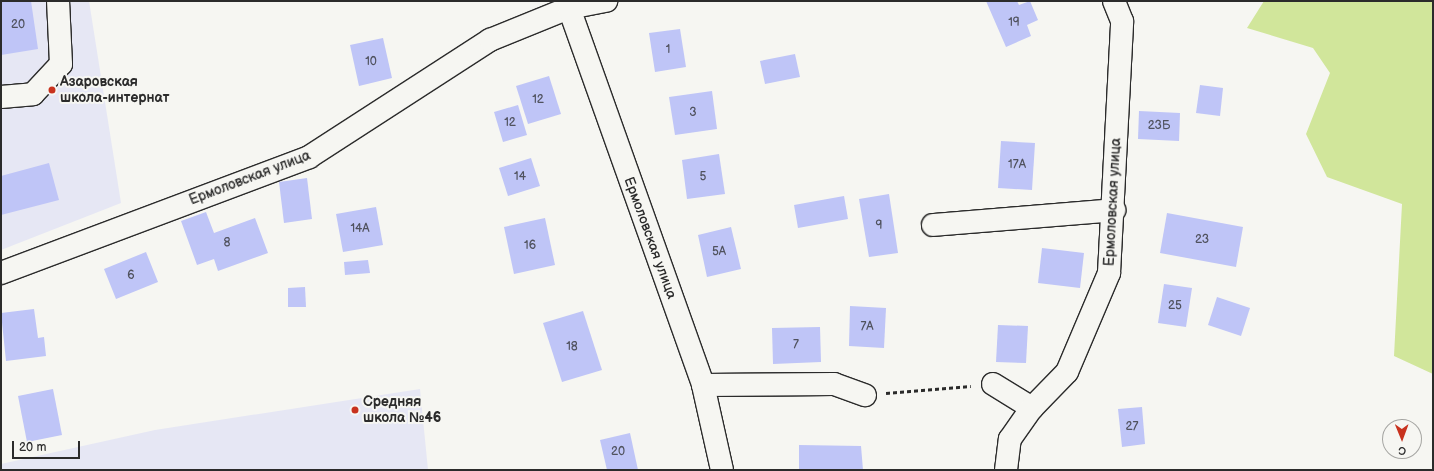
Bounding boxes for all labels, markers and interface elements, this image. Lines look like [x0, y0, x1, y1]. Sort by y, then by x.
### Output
house number: 19 [1008, 16, 1020, 30]
house number: 20 [11, 18, 25, 32]
house number: 1 [666, 43, 670, 57]
house number: 10 [365, 55, 377, 69]
place label: Азаровская школа-интернат [60, 74, 169, 106]
marker: Азаровская школа-интернат [47, 85, 57, 95]
house number: 12 [532, 93, 544, 107]
house number: 3 [689, 106, 697, 120]
house number: 12 [504, 116, 516, 130]
house number: 23Б [1148, 119, 1170, 133]
street label: Ермоловская улица [1101, 137, 1125, 267]
street label: Ермоловская улица [187, 147, 313, 209]
house number: 17А [1008, 158, 1026, 172]
house number: 14 [514, 170, 526, 184]
house number: 5 [700, 170, 706, 184]
street label: Ермоловская улица [620, 175, 680, 301]
house number: 9 [876, 219, 882, 233]
house number: 14А [350, 222, 370, 236]
house number: 23 [1195, 233, 1209, 247]
house number: 8 [224, 236, 230, 250]
house number: 16 [524, 239, 536, 253]
house number: 5А [712, 245, 726, 259]
house number: 6 [127, 269, 135, 283]
house number: 25 [1168, 299, 1182, 313]
house number: 7А [860, 320, 874, 334]
house number: 7 [793, 338, 799, 352]
house number: 18 [566, 340, 578, 354]
place label: Средняя школа №46 [363, 394, 441, 426]
marker: Средняя школа №46 [350, 405, 360, 415]
north arrow [1382, 419, 1422, 459]
house number: 27 [1126, 420, 1138, 434]
scale bar [14, 433, 82, 459]
text: 20 m [19, 440, 46, 455]
text: С [1398, 444, 1406, 457]
house number: 20 [611, 445, 625, 459]

